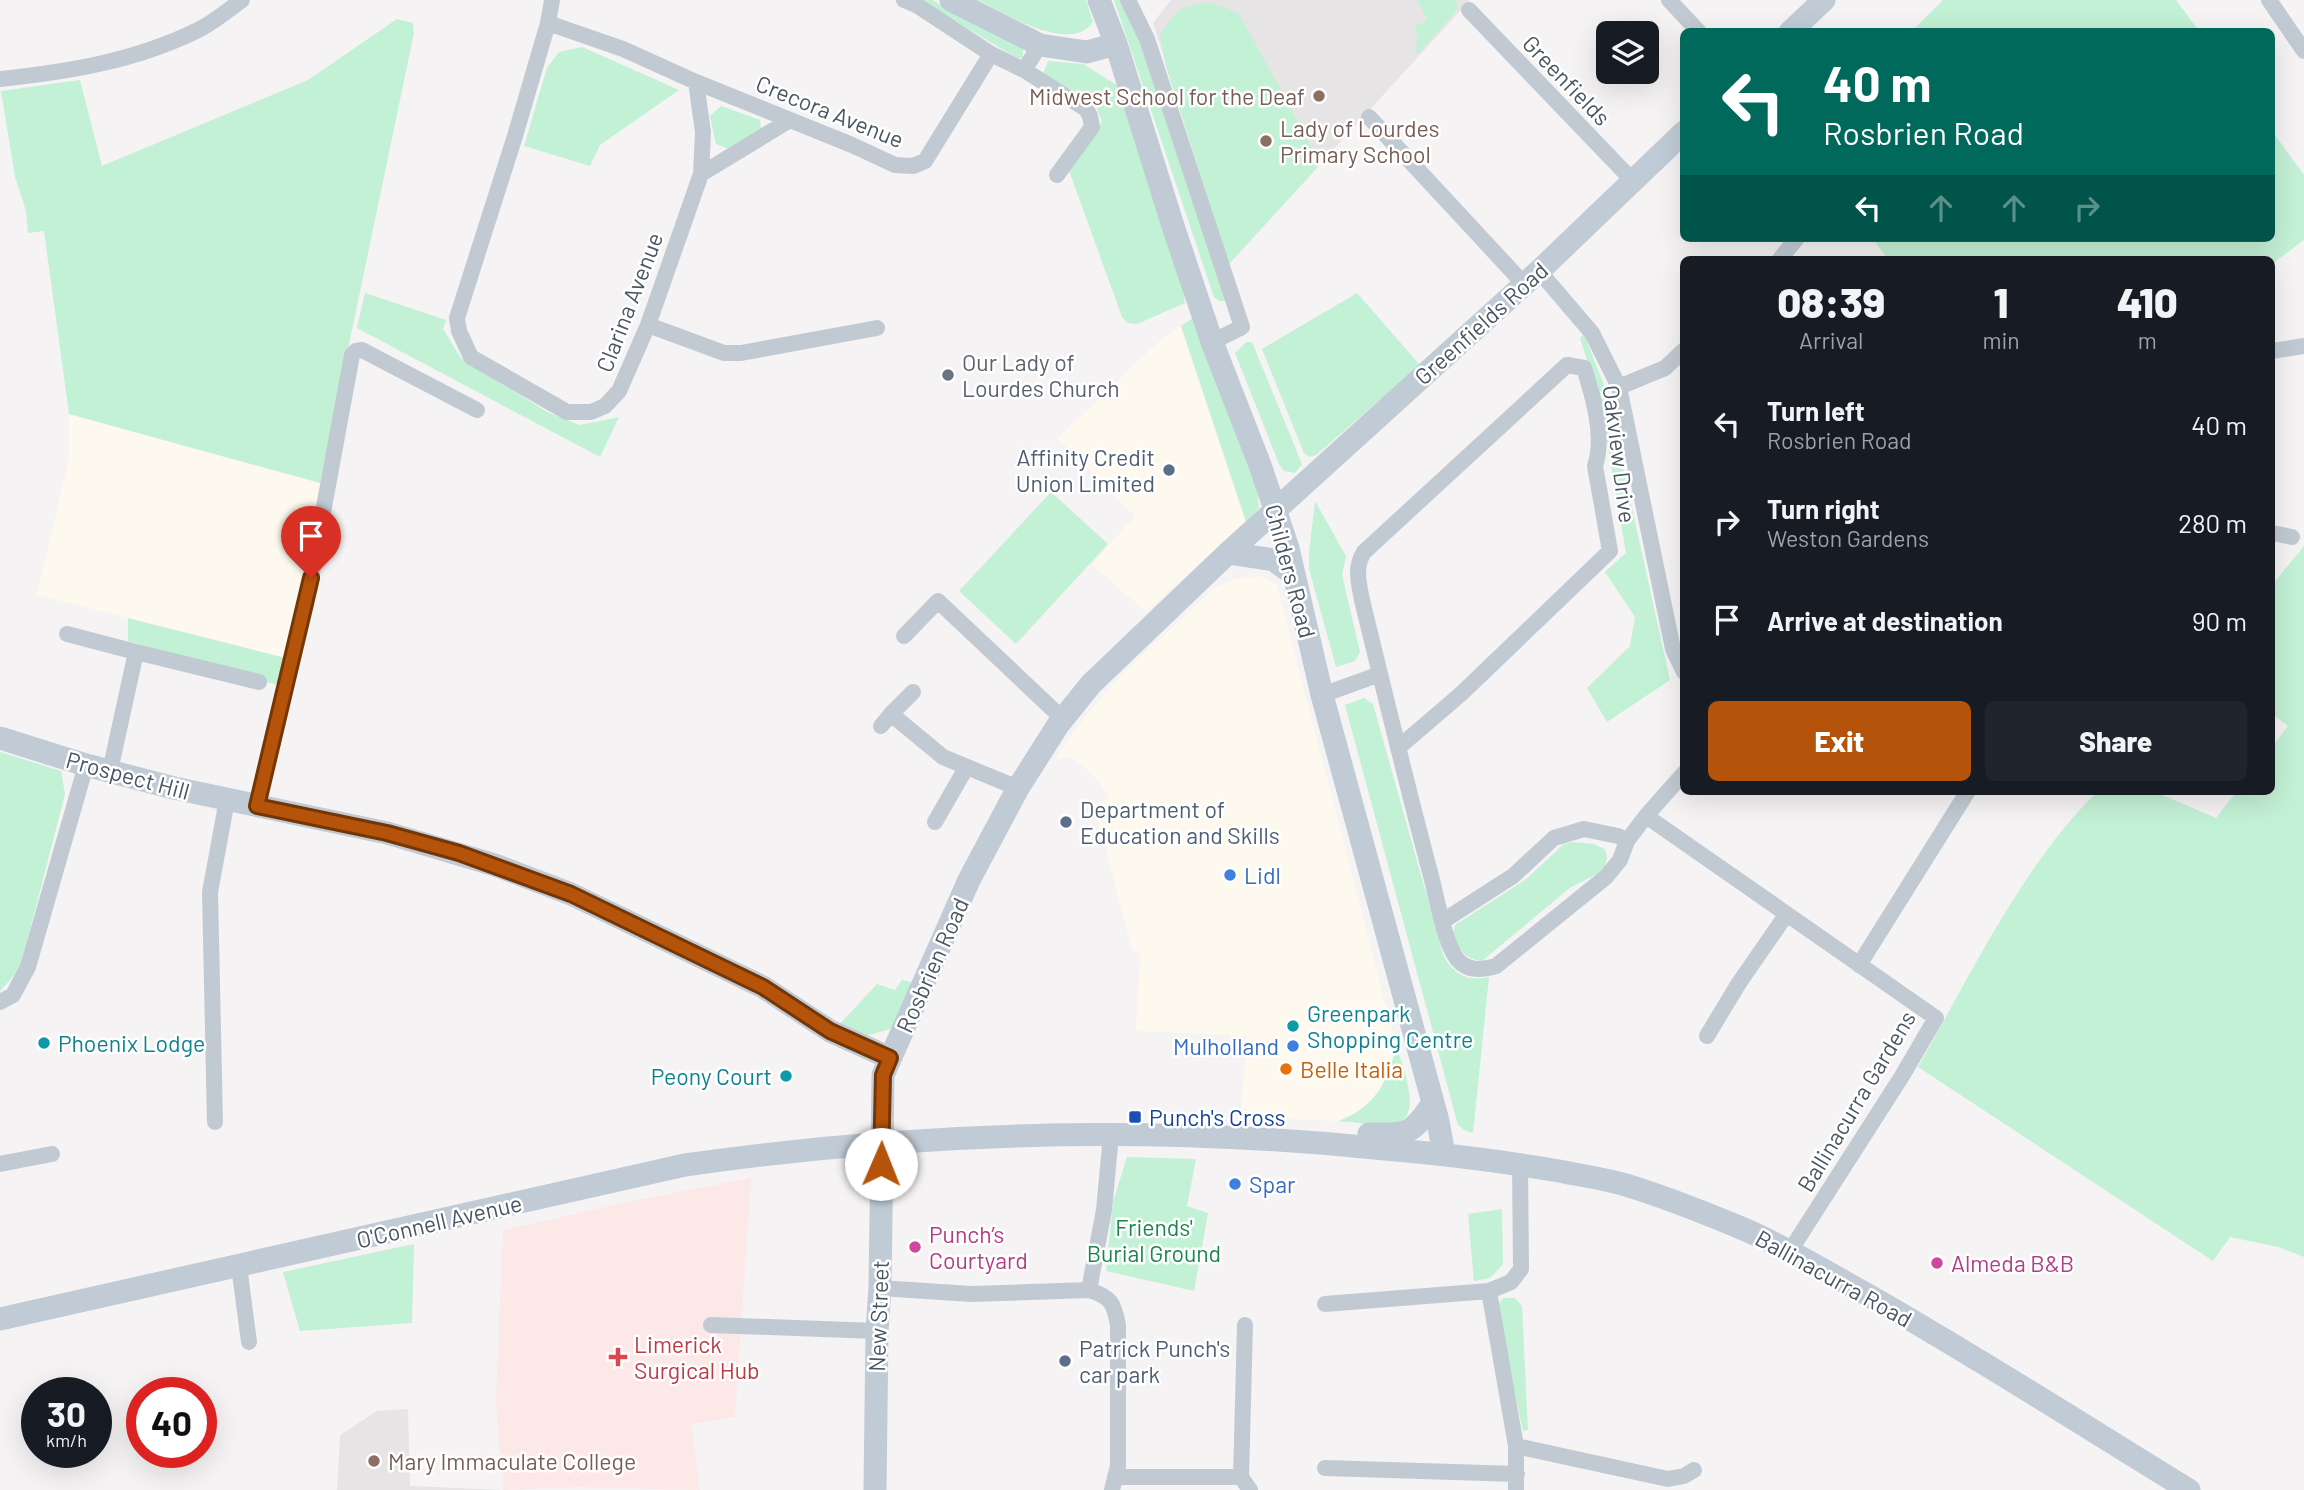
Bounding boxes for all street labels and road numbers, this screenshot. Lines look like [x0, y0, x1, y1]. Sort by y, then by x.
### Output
street label: Greenfields [1517, 29, 1617, 131]
street label: Crecora Avenue [752, 69, 908, 153]
street label: Clarina Avenue [590, 228, 668, 376]
street label: Greenfields Road [1408, 256, 1554, 390]
street label: Oakview Drive [1598, 384, 1642, 524]
street label: Childers Road [1260, 501, 1322, 641]
street label: Prospect Hill [63, 745, 193, 805]
street label: Rosbrien Road [890, 893, 974, 1037]
street label: Ballinacurra Gardens [1791, 1005, 1921, 1197]
street label: O'Connell Avenue [354, 1188, 524, 1254]
street label: Ballinacurra Road [1751, 1223, 1917, 1333]
street label: New Street [862, 1260, 894, 1372]

